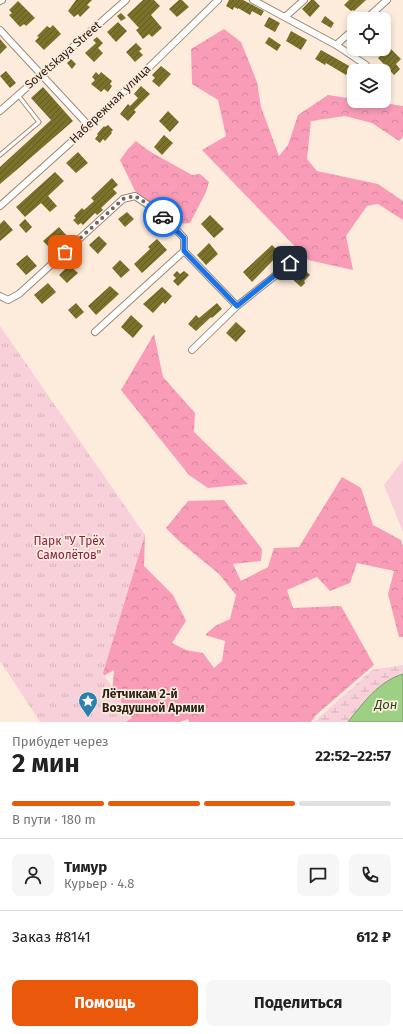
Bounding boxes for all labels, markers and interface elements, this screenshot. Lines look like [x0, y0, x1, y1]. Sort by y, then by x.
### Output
map controls [347, 12, 391, 108]
button: locate [347, 12, 391, 56]
street label: Sovetskaya Street [22, 18, 104, 92]
street label: Набережная улица [67, 62, 153, 146]
button: layers [347, 64, 391, 108]
courier [143, 197, 183, 237]
icon: car [152, 206, 174, 228]
pin [48, 235, 82, 269]
icon: bag [54, 241, 76, 263]
pin [273, 246, 307, 280]
icon: home [279, 252, 301, 274]
park label: Парк "У Трёх Самолётов" [33, 534, 105, 562]
place label: Лётчикам 2-й Воздушной Армии [102, 687, 205, 715]
place icon: Лётчикам 2-й Воздушной Армии [77, 690, 99, 718]
water label: Дон [373, 697, 398, 712]
text: Прибудет через [12, 734, 109, 749]
text: 22:52–22:57 [315, 747, 391, 765]
text: 2 мин [12, 748, 80, 779]
text: В пути · 180 m [12, 812, 96, 827]
button: person [12, 854, 54, 896]
button: chat [297, 854, 339, 896]
button: phone [349, 854, 391, 896]
text: Тимур [64, 858, 107, 876]
text: Курьер · 4.8 [64, 876, 134, 891]
text: Заказ #8141 [12, 928, 91, 946]
text: 612 ₽ [356, 928, 391, 946]
button: Помощь [12, 980, 198, 1026]
button: Поделиться [206, 980, 391, 1026]

